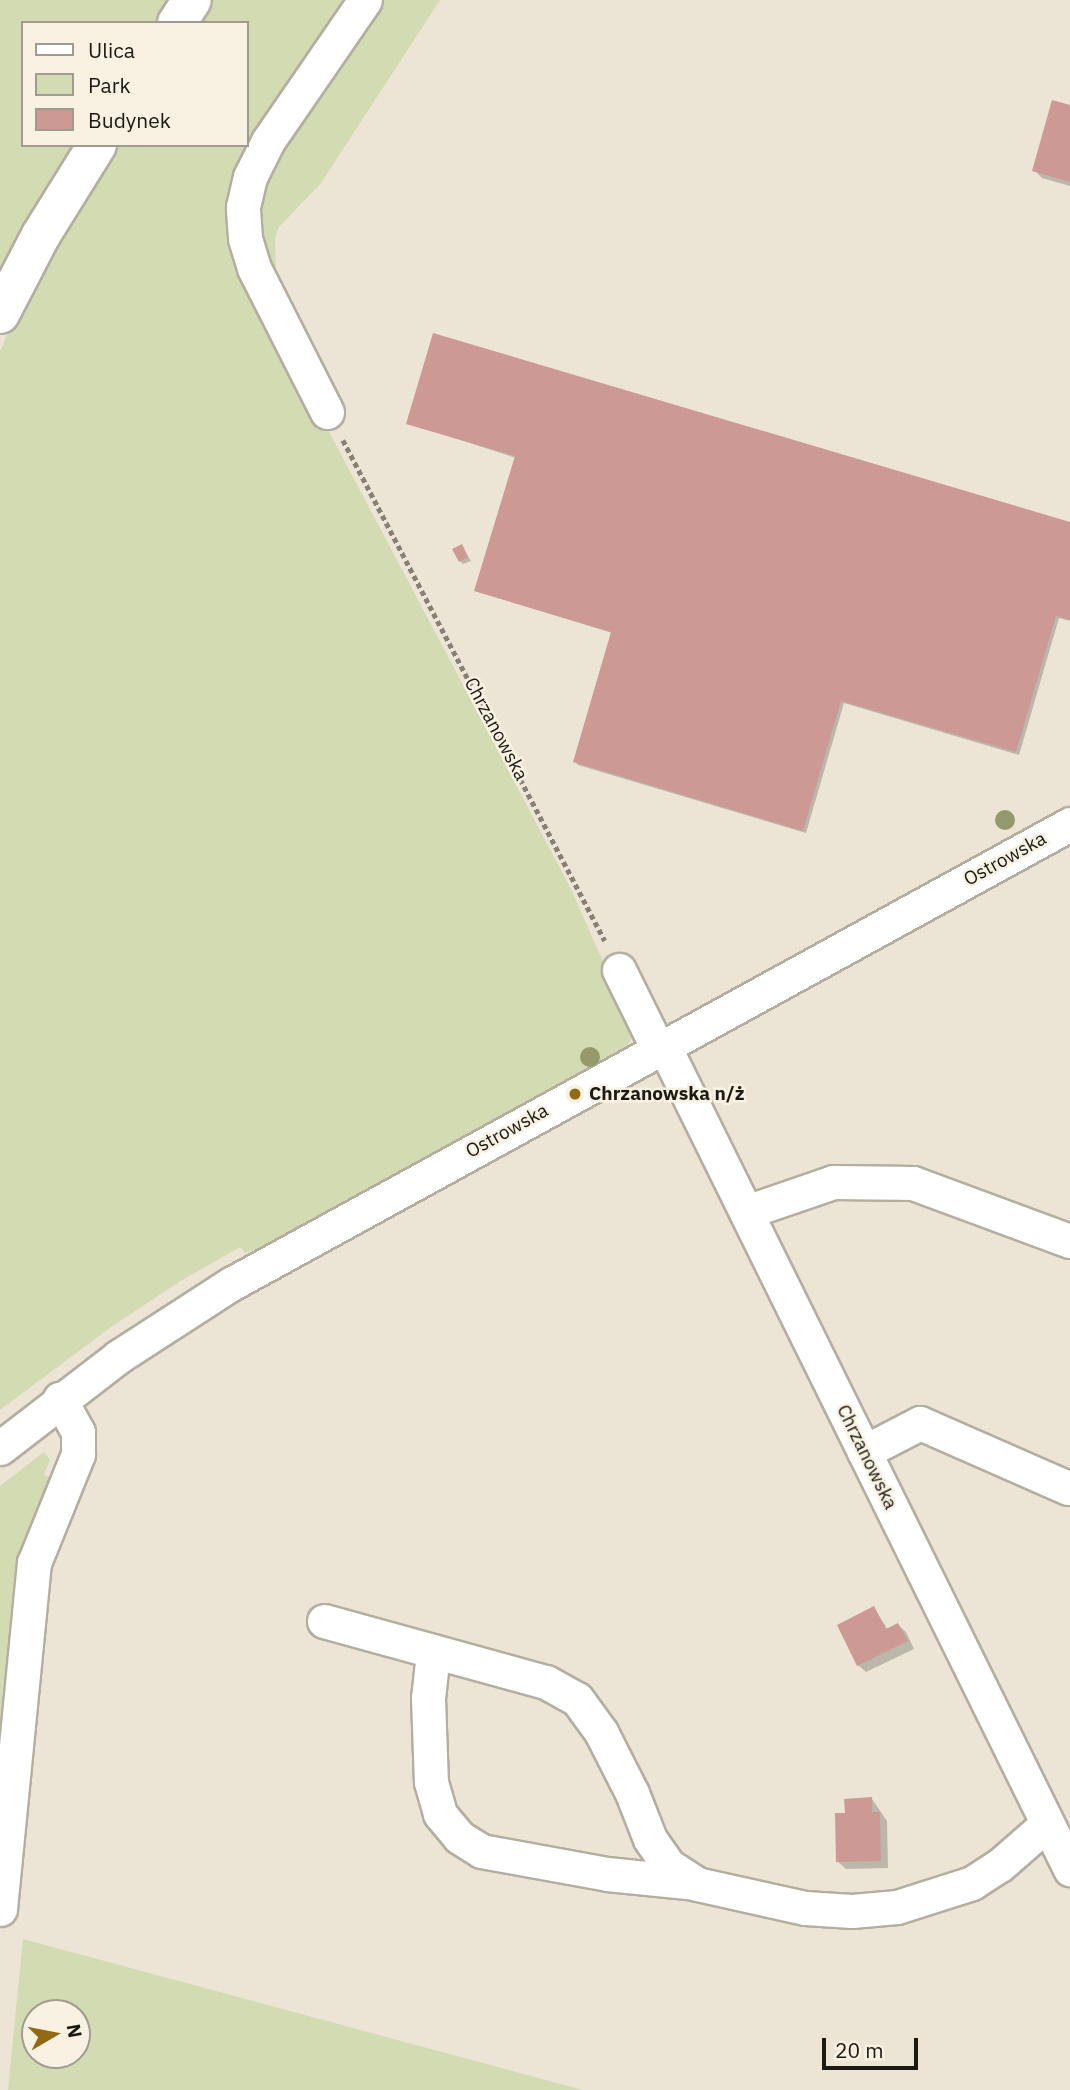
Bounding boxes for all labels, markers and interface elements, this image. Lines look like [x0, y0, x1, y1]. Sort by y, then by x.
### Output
legend [21, 21, 248, 147]
text: Ulica [88, 36, 135, 64]
text: Park [88, 71, 131, 99]
text: Budynek [88, 106, 171, 134]
street label: Chrzanowska [459, 673, 533, 785]
street label: Ostrowska [960, 827, 1050, 891]
place label: Chrzanowska n/ż [589, 1083, 745, 1105]
marker: Chrzanowska n/ż [567, 1086, 583, 1102]
street label: Ostrowska [462, 1099, 552, 1163]
street label: Chrzanowska [832, 1401, 902, 1513]
north arrow [21, 1999, 91, 2069]
text: N [62, 2022, 88, 2040]
scale bar [825, 2024, 921, 2068]
text: 20 m [835, 2036, 884, 2064]

